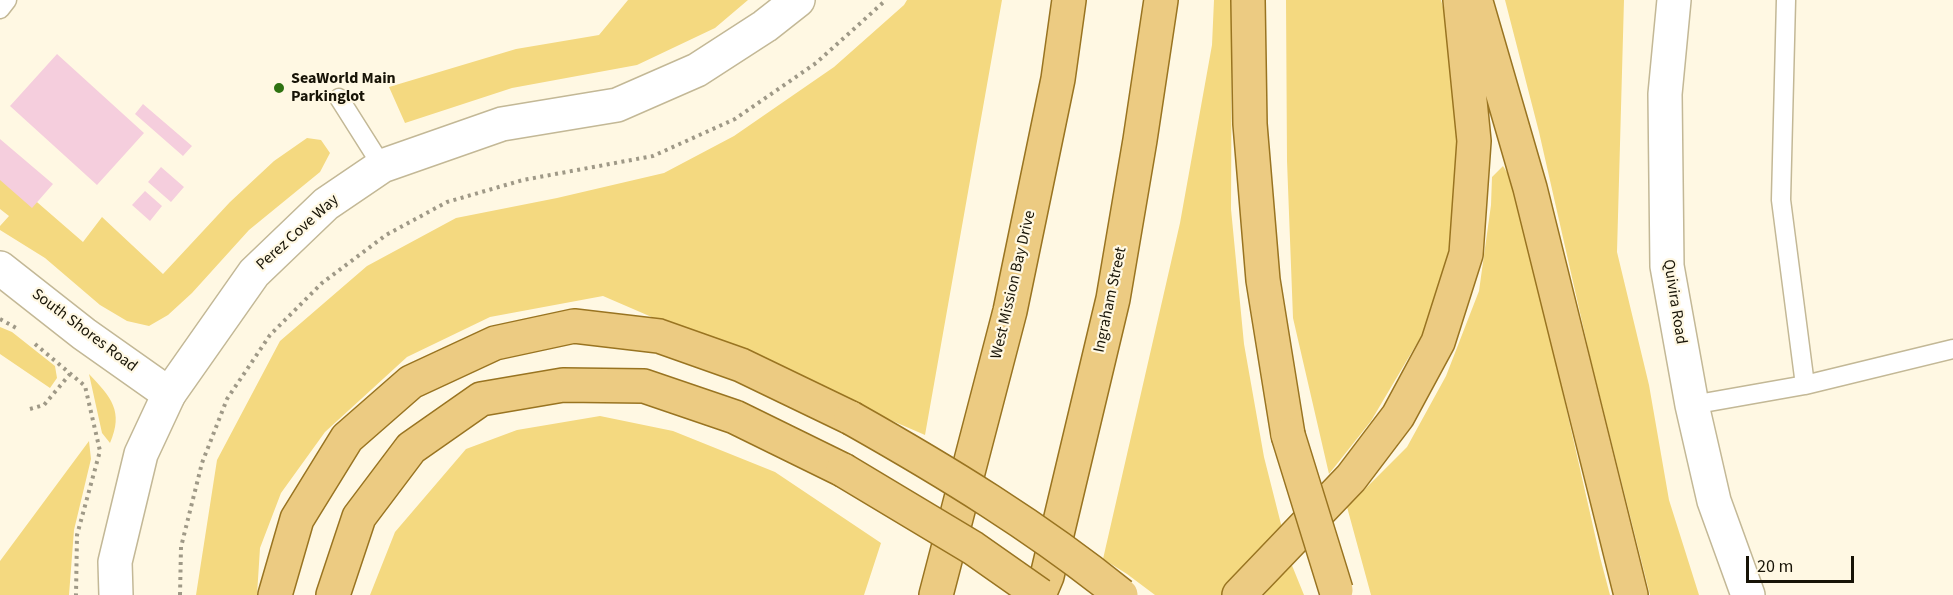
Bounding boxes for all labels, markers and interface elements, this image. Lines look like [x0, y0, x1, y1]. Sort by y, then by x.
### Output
place label: SeaWorld Main Parkinglot [291, 69, 396, 107]
marker: SeaWorld Main Parkinglot [272, 81, 286, 95]
street label: Perez Cove Way [253, 191, 343, 275]
street label: West Mission Bay Drive [988, 209, 1040, 361]
street label: Ingraham Street [1090, 245, 1132, 355]
street label: Quivira Road [1658, 258, 1690, 346]
street label: South Shores Road [28, 285, 140, 377]
scale bar [1749, 544, 1857, 582]
text: 20 m [1757, 554, 1793, 579]

